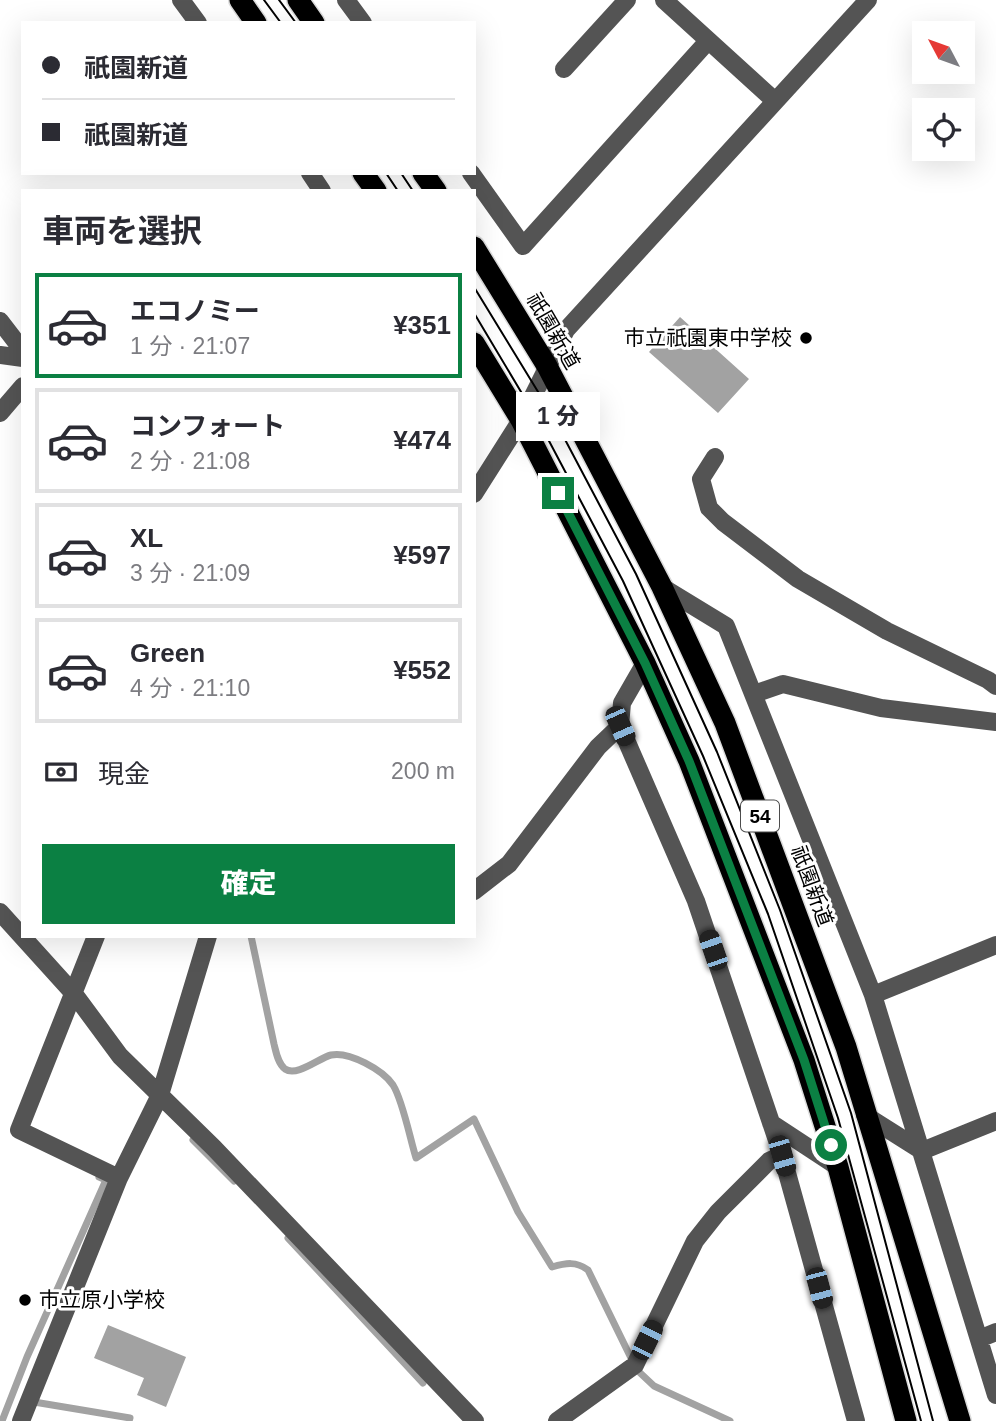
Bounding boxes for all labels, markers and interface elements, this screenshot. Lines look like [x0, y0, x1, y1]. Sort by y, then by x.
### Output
north arrow [912, 21, 975, 84]
map controls [912, 21, 975, 161]
text: 祇園新道 [84, 53, 188, 83]
button: locate [912, 98, 975, 161]
text: 祇園新道 [84, 120, 188, 150]
text: 車両を選択 [42, 213, 202, 249]
street label: 祇園新道 [522, 289, 584, 373]
icon: car [46, 294, 109, 357]
text: エコノミー [130, 296, 260, 326]
text: ¥351 [393, 310, 451, 340]
place label: 市立祇園東中学校 [624, 326, 792, 349]
marker: 市立祇園東中学校 [798, 330, 814, 346]
text: 1 分 · 21:07 [130, 333, 250, 359]
callout: 1 分 [516, 392, 600, 440]
text: 1 分 [537, 403, 579, 429]
icon: car [46, 409, 109, 472]
text: コンフォート [130, 411, 285, 441]
text: ¥474 [393, 425, 451, 455]
text: 2 分 · 21:08 [130, 448, 250, 474]
route end [542, 477, 574, 509]
text: XL [130, 523, 163, 553]
icon: car [46, 524, 109, 587]
text: ¥597 [393, 540, 451, 570]
text: 3 分 · 21:09 [130, 560, 250, 586]
text: Green [130, 638, 205, 668]
icon: car [46, 639, 109, 702]
text: ¥552 [393, 655, 451, 685]
text: 4 分 · 21:10 [130, 675, 250, 701]
car [602, 703, 639, 749]
icon: cash [42, 753, 80, 791]
text: 200 m [391, 758, 455, 784]
text: 現金 [98, 759, 150, 789]
road number: 54 [741, 800, 779, 832]
street label: 祇園新道 [787, 842, 838, 929]
button: 確定 [42, 844, 455, 924]
car [697, 927, 730, 973]
route start [815, 1129, 847, 1161]
car [767, 1133, 798, 1179]
car [804, 1265, 835, 1311]
place label: 市立原小学校 [39, 1288, 165, 1311]
marker: 市立原小学校 [17, 1292, 33, 1308]
car [629, 1317, 666, 1363]

